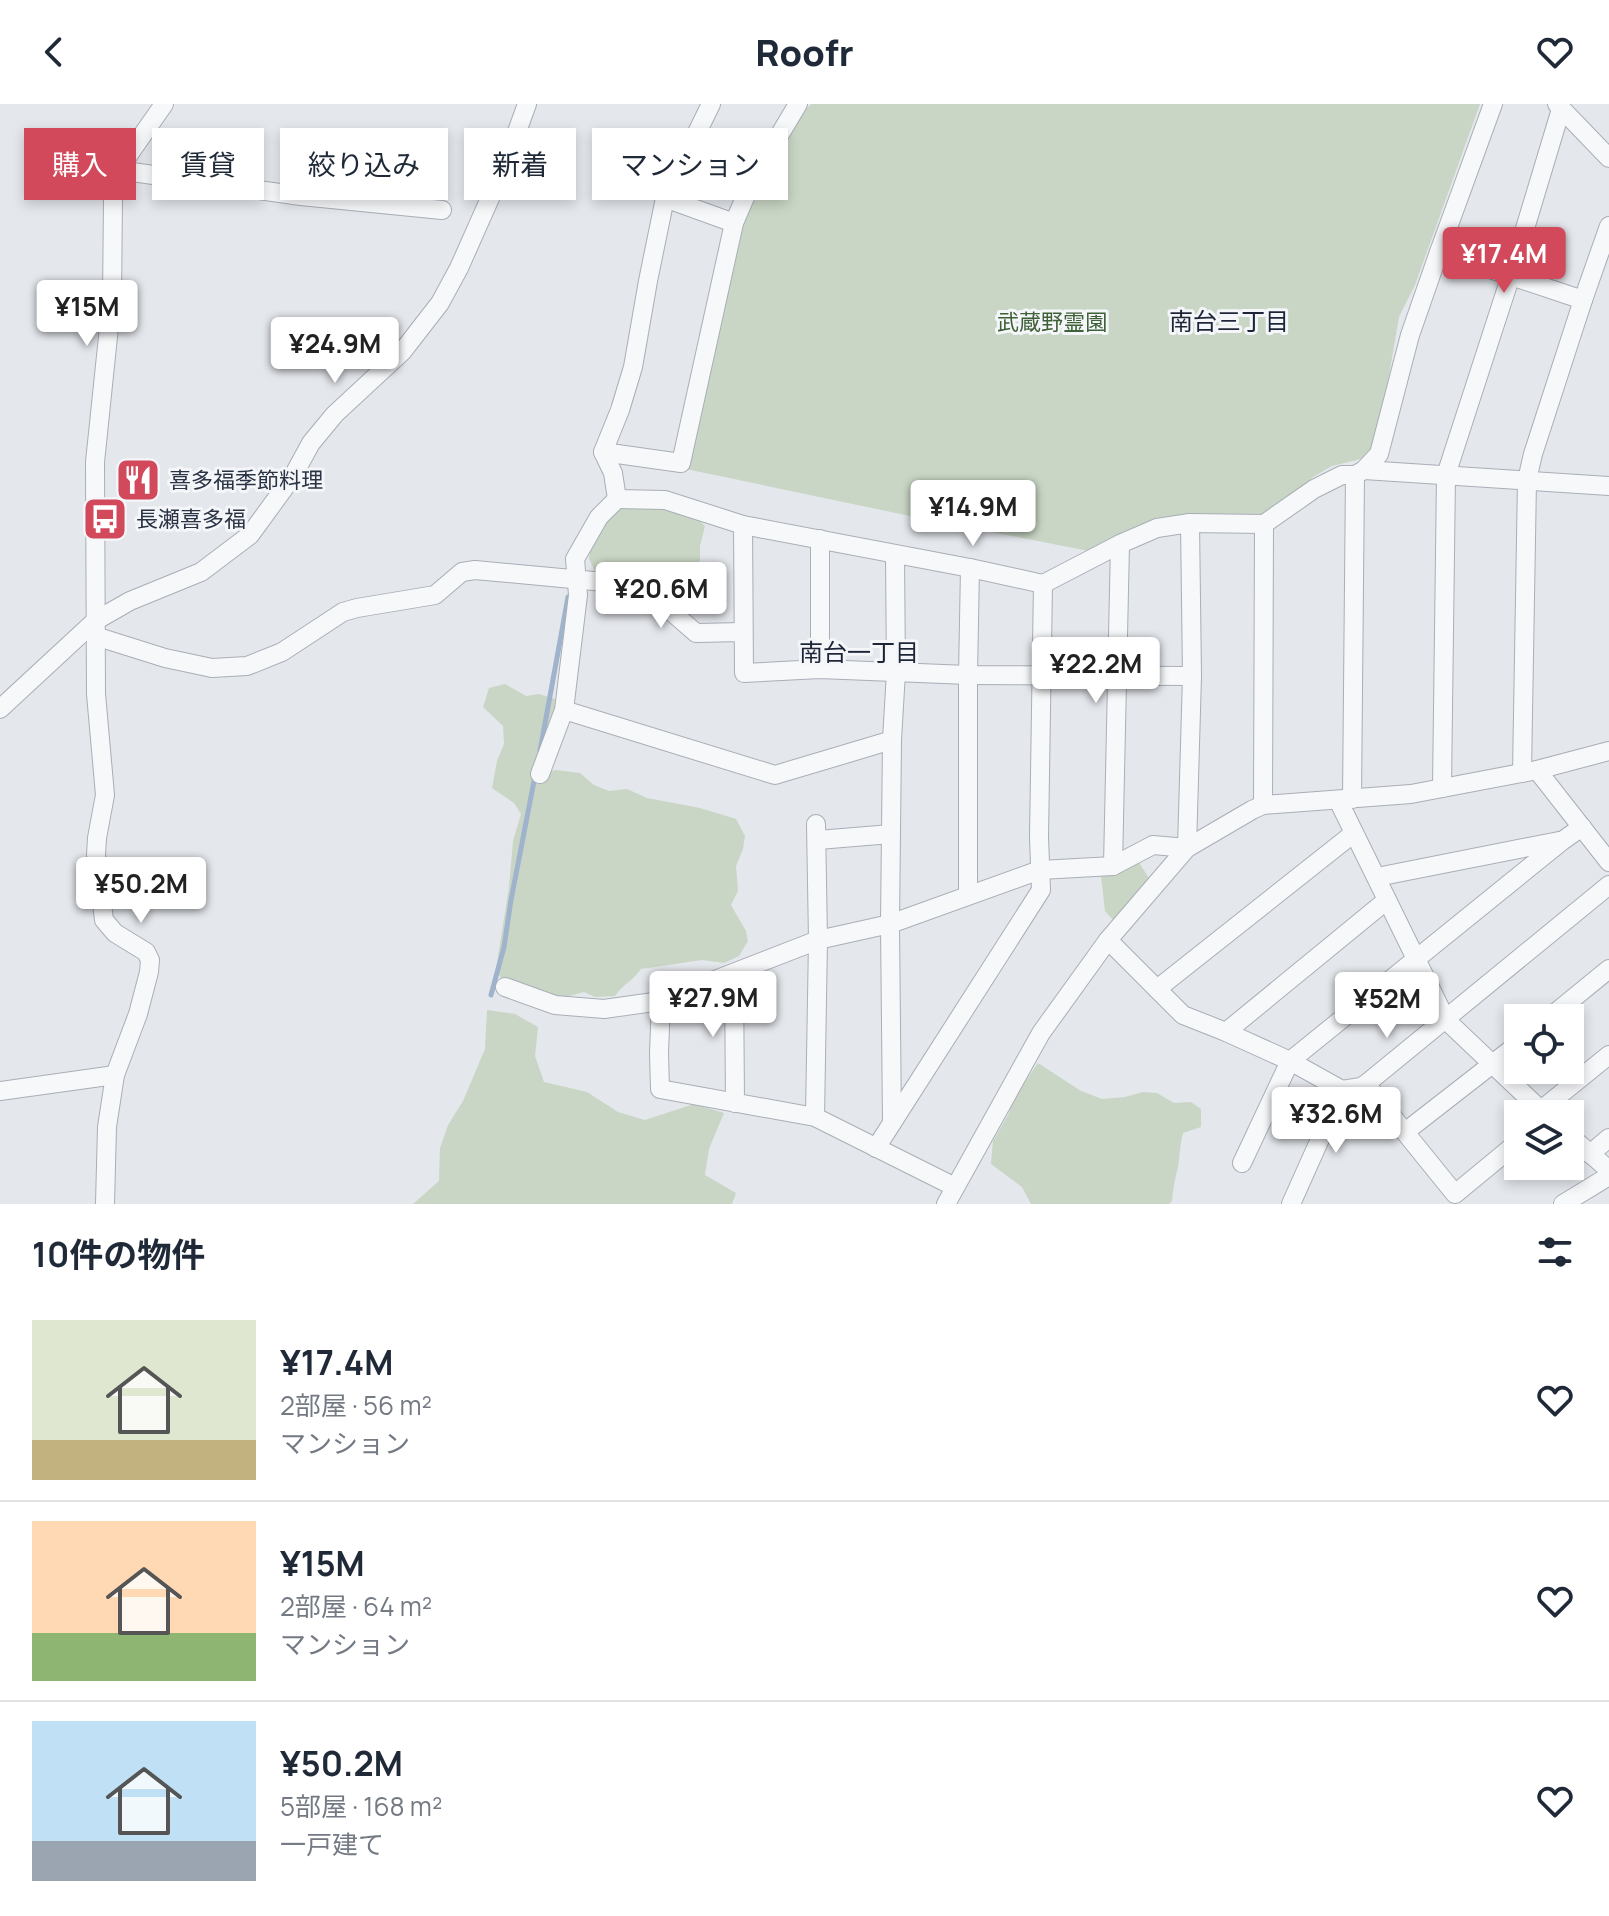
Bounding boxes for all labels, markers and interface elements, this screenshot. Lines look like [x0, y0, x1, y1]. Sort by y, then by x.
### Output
text: Roofr [756, 28, 854, 77]
icon: back [32, 30, 76, 74]
icon: heart [1533, 30, 1577, 74]
chip: 購入 [24, 128, 136, 200]
chip: 賃貸 [152, 128, 264, 200]
chip: 絞り込み [280, 128, 448, 200]
chip: 新着 [464, 128, 576, 200]
chip: マンション [592, 128, 788, 200]
pin: ¥17.4M [1439, 227, 1569, 295]
text: ¥17.4M [1461, 235, 1547, 271]
pin: ¥15M [40, 280, 134, 348]
text: ¥15M [55, 288, 119, 324]
district label: 南台三丁目 [1169, 304, 1289, 337]
park label: 武蔵野霊園 [997, 307, 1107, 337]
pin: ¥24.9M [270, 317, 400, 385]
text: ¥24.9M [289, 325, 381, 361]
restaurant icon: 喜多福季節料理 [114, 456, 162, 504]
place label: 喜多福季節料理 [169, 465, 323, 495]
pin: ¥14.9M [908, 480, 1038, 548]
text: ¥14.9M [929, 488, 1017, 524]
bus stop icon: 長瀬喜多福 [81, 495, 129, 543]
place label: 長瀬喜多福 [136, 504, 246, 534]
pin: ¥20.6M [596, 562, 726, 630]
text: ¥20.6M [614, 570, 708, 606]
district label: 南台一丁目 [799, 635, 919, 668]
pin: ¥22.2M [1031, 637, 1161, 705]
text: ¥22.2M [1050, 645, 1142, 681]
pin: ¥50.2M [76, 857, 206, 925]
text: ¥50.2M [94, 865, 188, 901]
pin: ¥27.9M [648, 971, 778, 1039]
pin: ¥52M [1340, 972, 1434, 1040]
text: ¥27.9M [667, 979, 759, 1015]
text: ¥52M [1353, 980, 1421, 1016]
map controls [1504, 1004, 1584, 1180]
button: locate [1504, 1004, 1584, 1084]
pin: ¥32.6M [1271, 1087, 1401, 1155]
text: ¥32.6M [1290, 1095, 1382, 1131]
button: layers [1504, 1100, 1584, 1180]
icon: filters [1533, 1230, 1577, 1274]
text: 10件の物件 [32, 1231, 205, 1277]
text: ¥17.4M [280, 1339, 393, 1385]
icon: home [96, 1352, 192, 1448]
icon: heart [1533, 1378, 1577, 1422]
text: 2部屋 · 56 m² [280, 1387, 432, 1423]
text: マンション [280, 1425, 410, 1461]
text: ¥15M [280, 1540, 365, 1586]
icon: home [96, 1553, 192, 1649]
icon: heart [1533, 1579, 1577, 1623]
text: 2部屋 · 64 m² [280, 1588, 432, 1624]
text: マンション [280, 1626, 410, 1662]
text: ¥50.2M [280, 1740, 403, 1786]
icon: home [96, 1753, 192, 1849]
icon: heart [1533, 1779, 1577, 1823]
text: 5部屋 · 168 m² [280, 1788, 442, 1824]
text: 一戸建て [280, 1826, 384, 1862]

